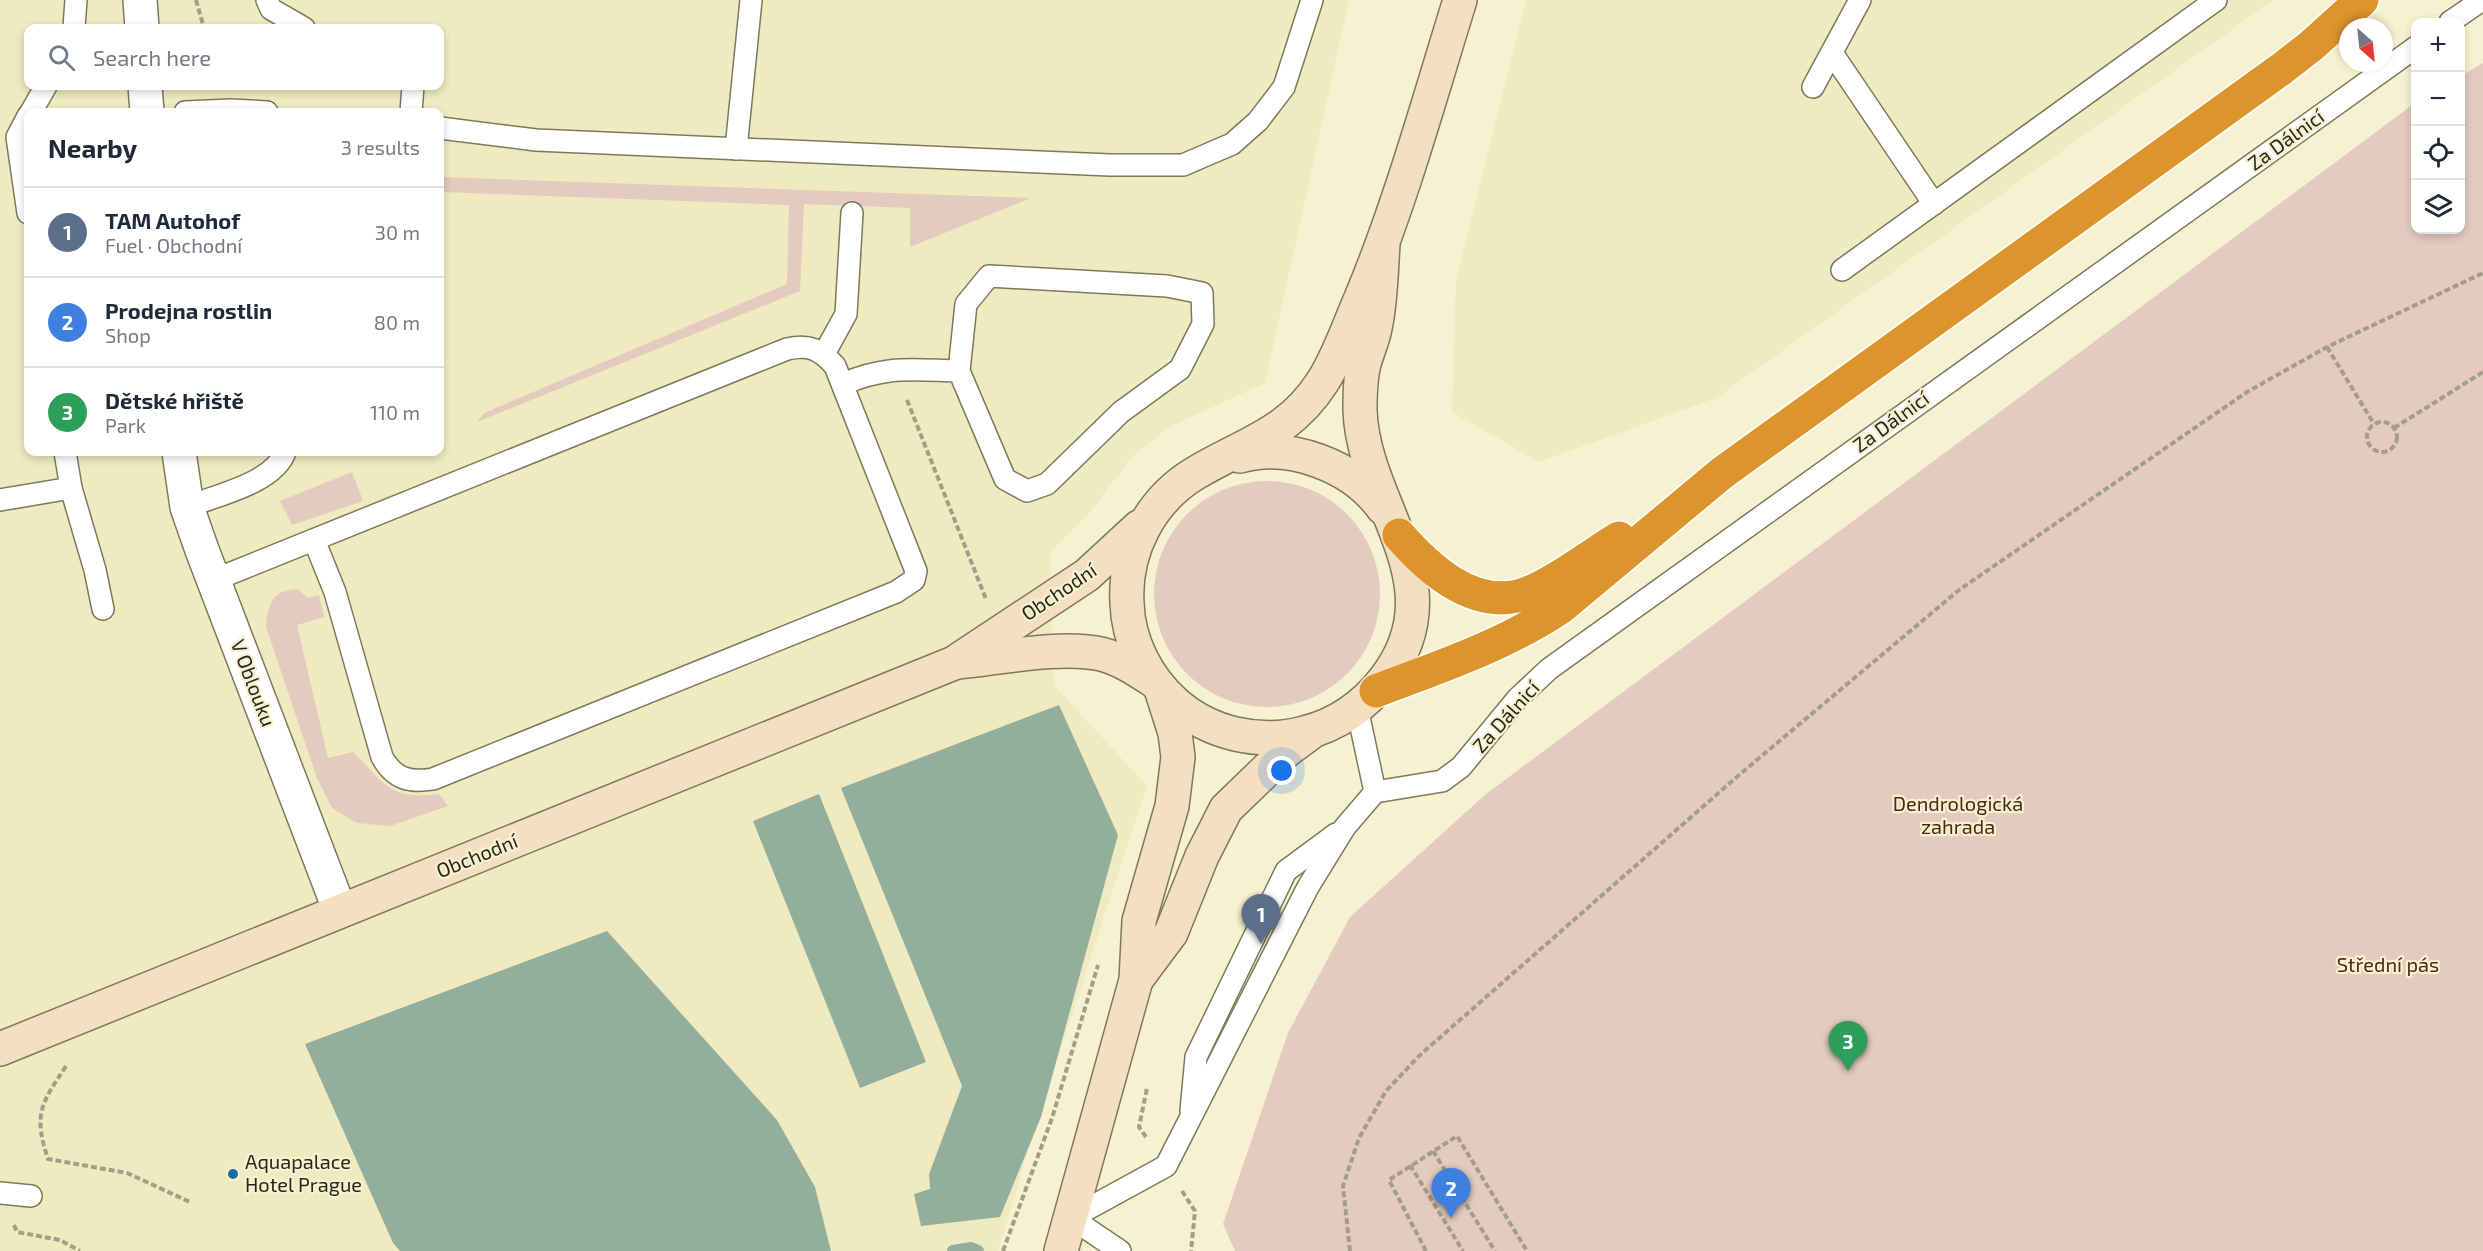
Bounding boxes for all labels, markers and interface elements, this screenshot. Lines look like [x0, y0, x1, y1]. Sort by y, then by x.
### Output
north arrow [2339, 18, 2393, 72]
map controls [2411, 18, 2465, 234]
button: + [2411, 18, 2465, 72]
search box [24, 24, 444, 90]
icon: search [45, 41, 78, 74]
text: Search here [93, 44, 211, 70]
button: − [2411, 72, 2465, 126]
street label: Za Dálnicí [2243, 103, 2329, 175]
button: locate [2411, 126, 2465, 180]
text: Nearby [48, 132, 137, 163]
text: 3 results [341, 135, 420, 159]
button: layers [2411, 180, 2465, 234]
text: TAM Autohof [105, 207, 240, 233]
text: 1 [63, 220, 72, 244]
text: 30 m [375, 220, 420, 244]
text: Fuel · Obchodní [105, 233, 242, 257]
text: Prodejna rostlin [105, 297, 272, 323]
text: 2 [62, 310, 73, 334]
text: 80 m [374, 310, 420, 334]
text: Shop [105, 323, 151, 347]
street label: Za Dálnicí [1848, 385, 1934, 457]
text: Dětské hřiště [105, 387, 244, 413]
text: 3 [62, 400, 73, 424]
text: 110 m [370, 400, 420, 424]
text: Park [105, 413, 146, 437]
street label: Obchodní [1016, 557, 1101, 625]
street label: V Oblouku [226, 636, 281, 730]
street label: Za Dálnicí [1467, 675, 1544, 757]
your location [1267, 756, 1296, 785]
park label: Dendrologická zahrada [1893, 791, 2023, 838]
street label: Obchodní [432, 828, 522, 882]
pin: 1 [1242, 894, 1280, 944]
park label: Střední pás [2337, 952, 2439, 976]
pin: 3 [1828, 1022, 1868, 1071]
place label: Aquapalace Hotel Prague [245, 1149, 362, 1196]
marker: Aquapalace Hotel Prague [226, 1167, 240, 1181]
pin: 2 [1432, 1168, 1470, 1218]

